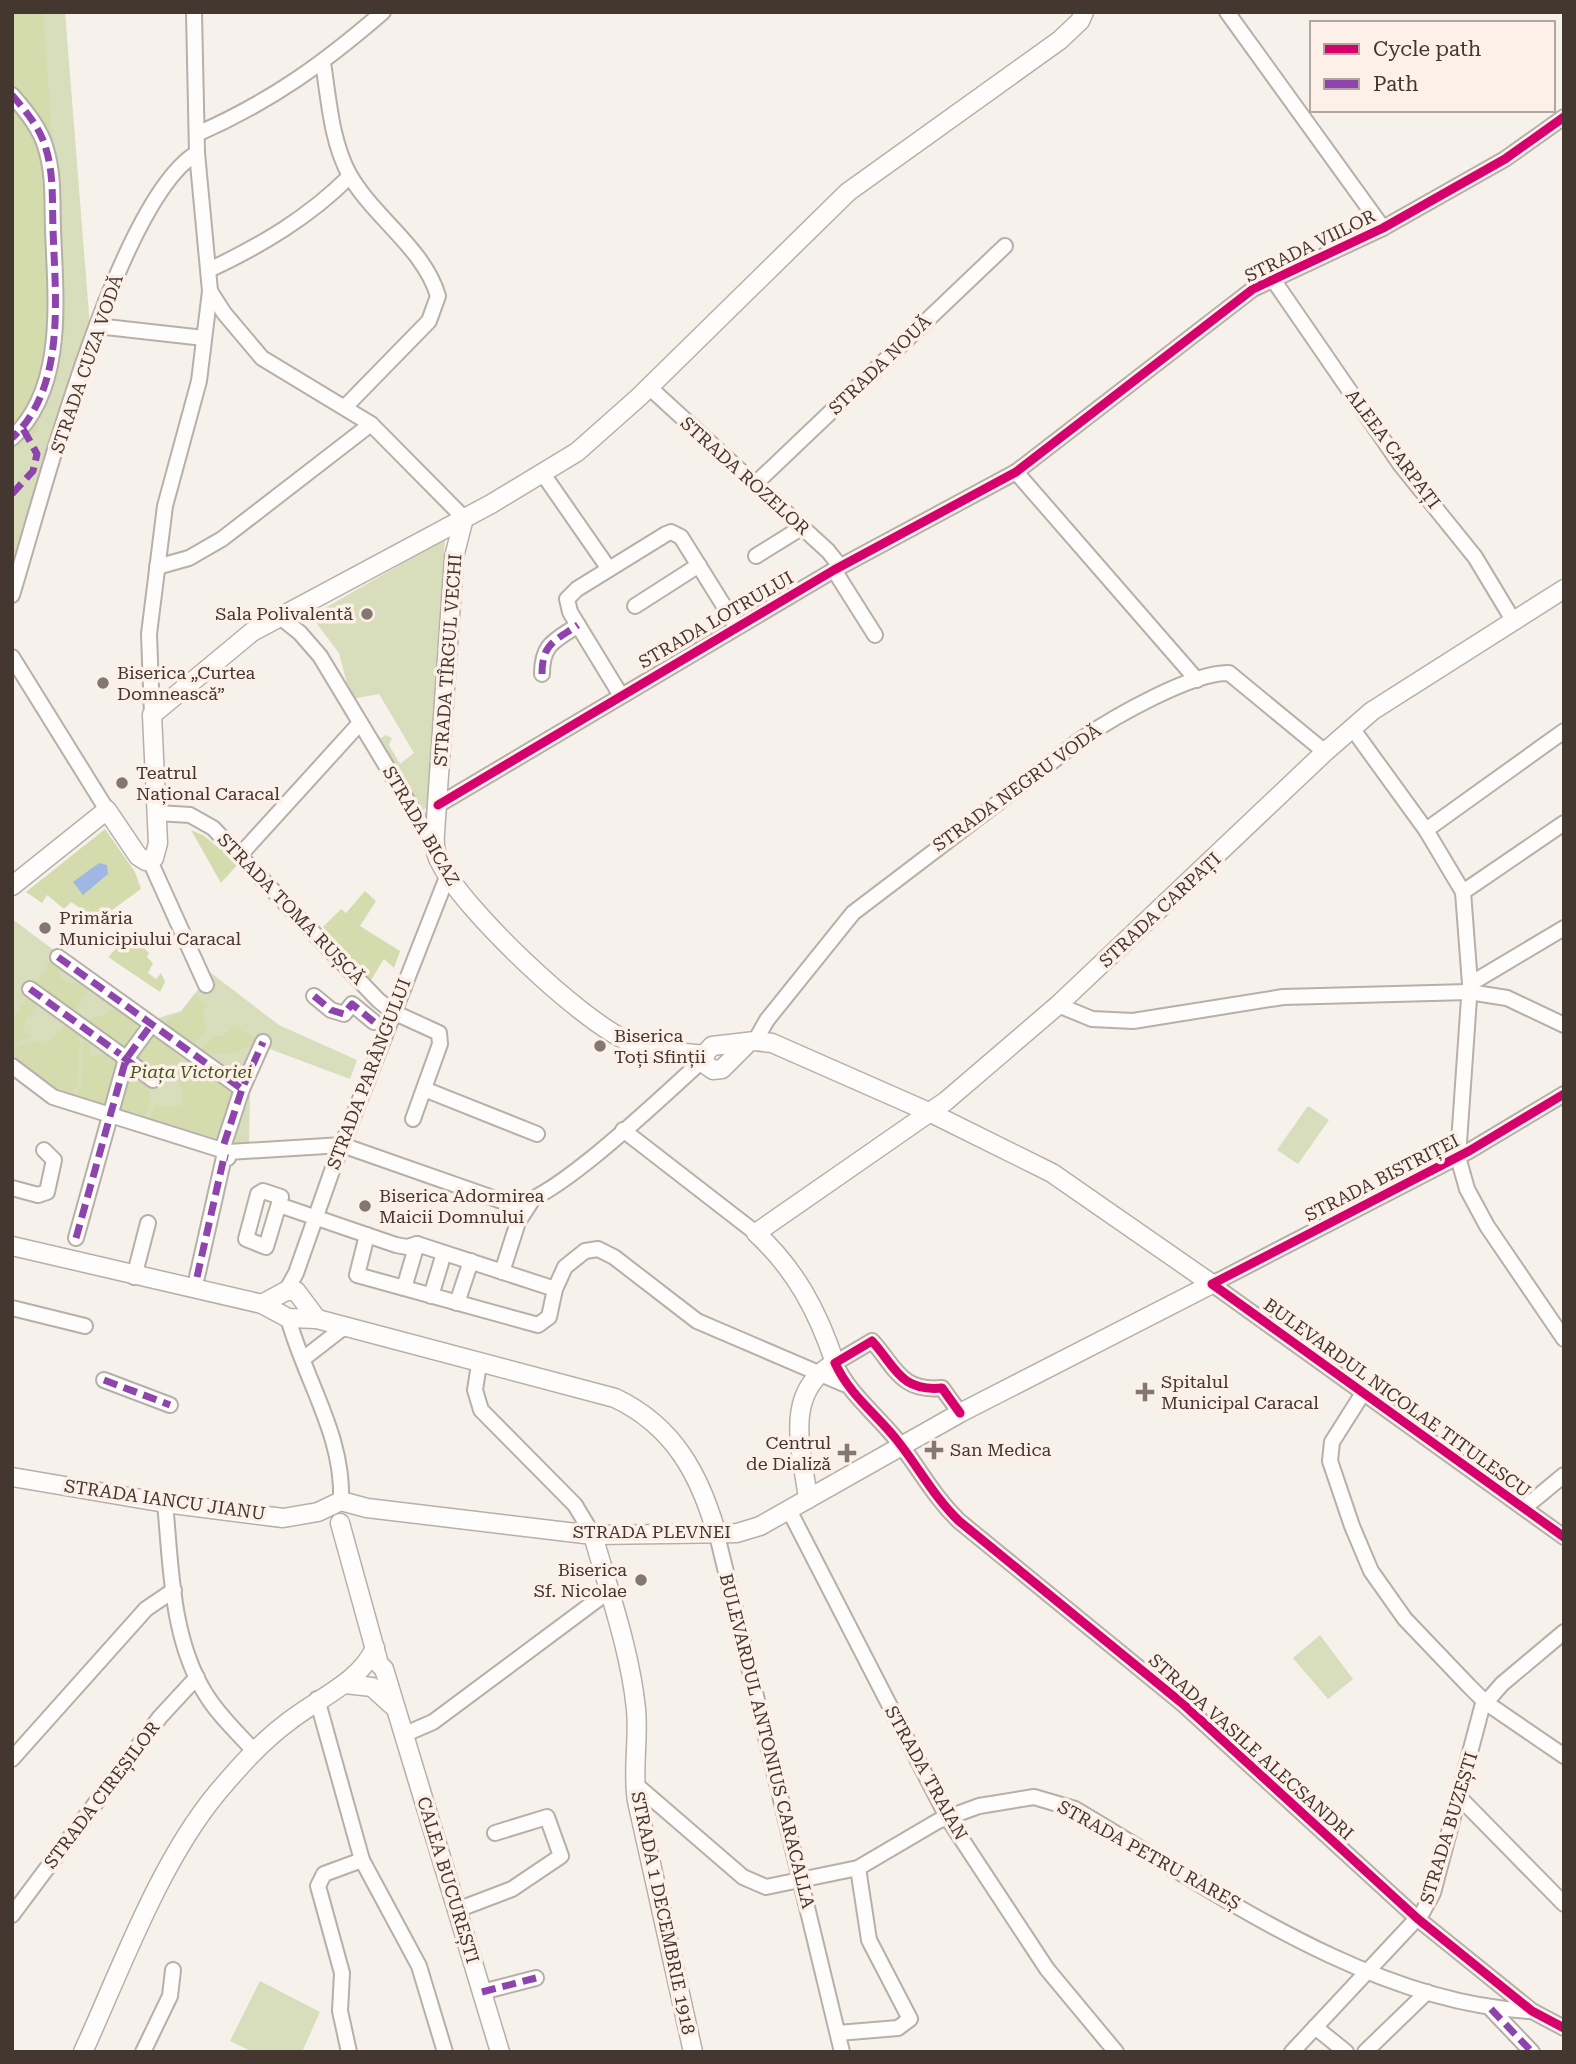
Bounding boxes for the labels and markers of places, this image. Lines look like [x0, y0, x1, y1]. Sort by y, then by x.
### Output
place label: Sala Polivalentă [215, 603, 353, 624]
marker: Sala Polivalentă [359, 606, 375, 622]
place label: Biserica „Curtea Domnească” [117, 662, 256, 704]
marker: Biserica „Curtea Domnească” [95, 675, 111, 691]
place label: Teatrul Național Caracal [136, 762, 280, 805]
marker: Teatrul Național Caracal [114, 775, 130, 791]
place label: Primăria Municipiului Caracal [59, 907, 242, 949]
marker: Primăria Municipiului Caracal [37, 920, 53, 936]
place label: Biserica Toți Sfinții [614, 1025, 706, 1068]
marker: Biserica Toți Sfinții [592, 1038, 608, 1054]
place label: Biserica Adormirea Maicii Domnului [379, 1185, 544, 1227]
marker: Biserica Adormirea Maicii Domnului [357, 1198, 373, 1214]
place label: Spitalul Municipal Caracal [1161, 1371, 1319, 1413]
marker: Spitalul Municipal Caracal [1135, 1382, 1155, 1402]
place label: Centrul de Dializă [746, 1432, 831, 1474]
place label: San Medica [950, 1439, 1052, 1460]
marker: San Medica [924, 1440, 944, 1460]
marker: Centrul de Dializă [837, 1443, 857, 1463]
place label: Biserica Sf. Nicolae [534, 1559, 627, 1601]
marker: Biserica Sf. Nicolae [633, 1572, 649, 1588]

